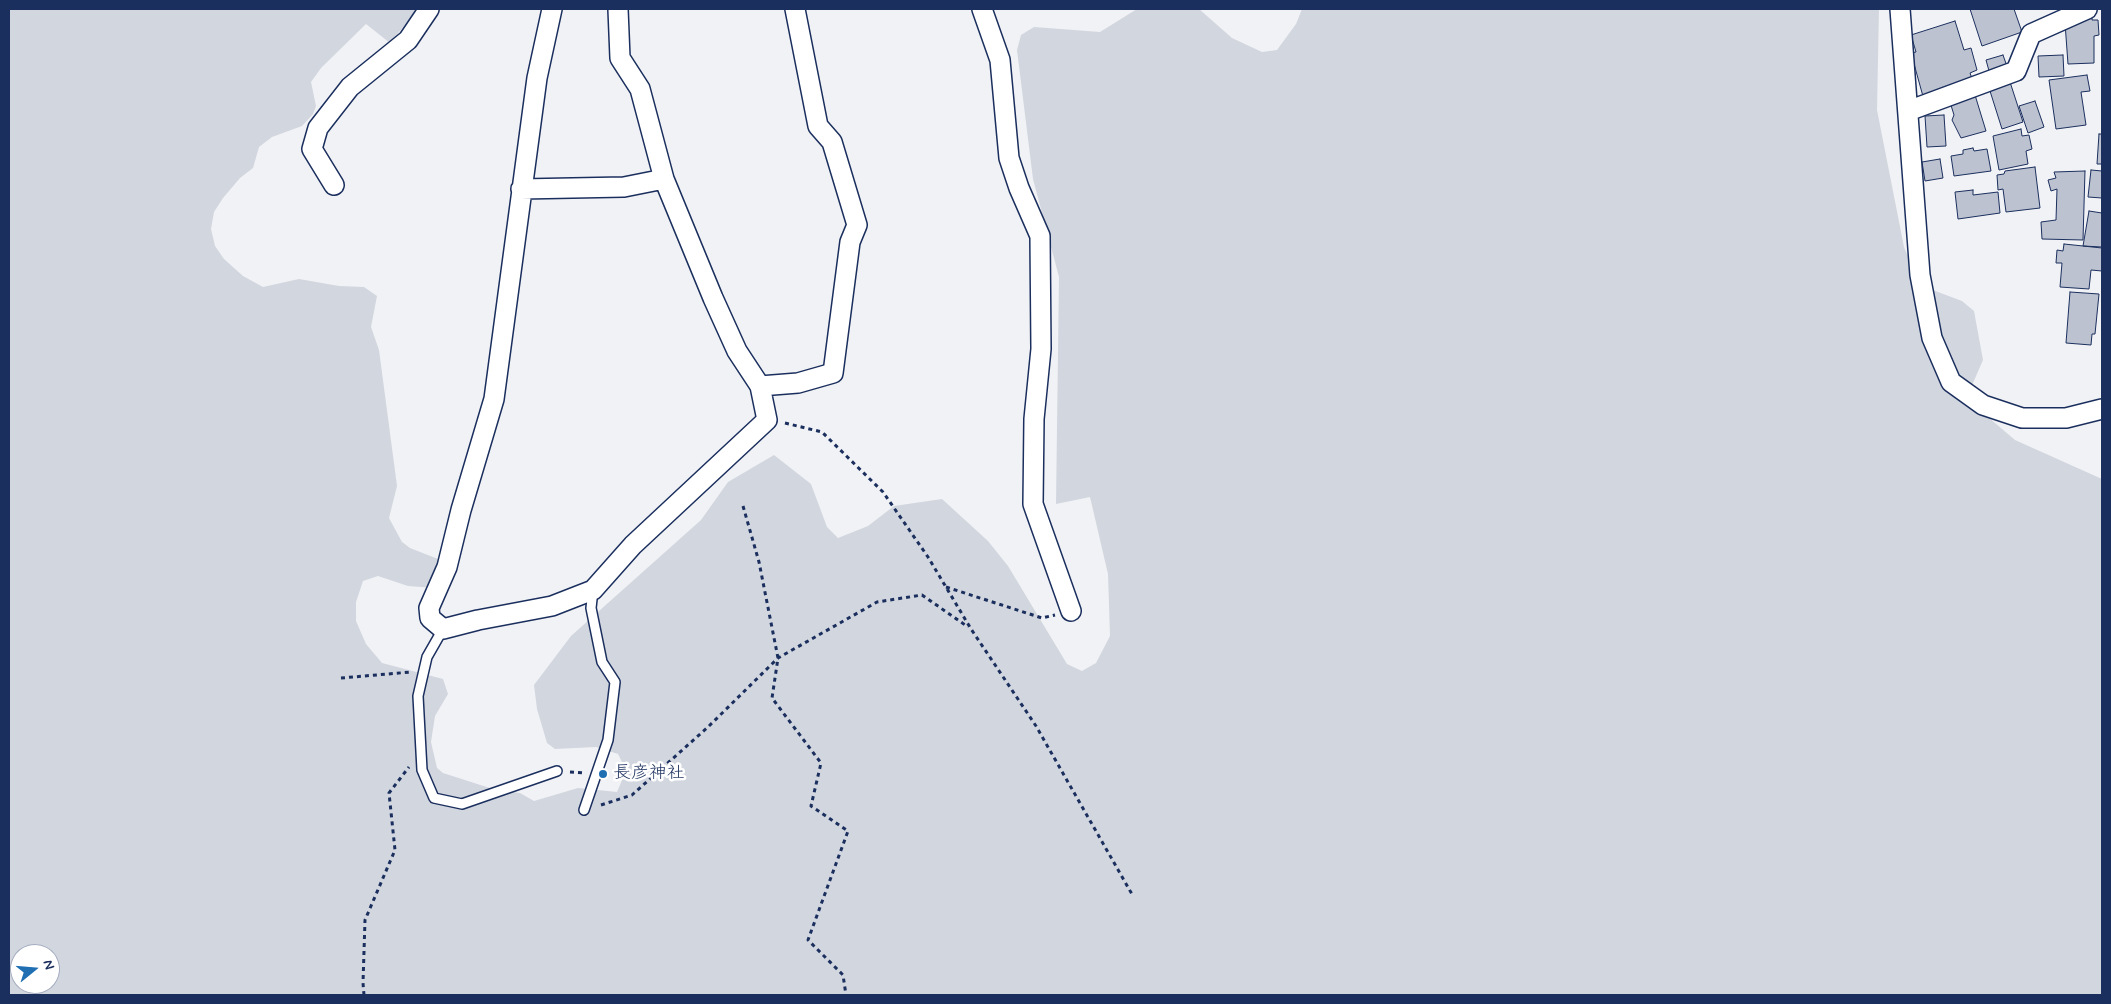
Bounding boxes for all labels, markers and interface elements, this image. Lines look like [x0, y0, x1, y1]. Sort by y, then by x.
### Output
place label: 長彦神社 [613, 763, 685, 785]
marker: 長彦神社 [597, 768, 609, 780]
north arrow [10, 944, 60, 994]
text: N [38, 958, 58, 972]

